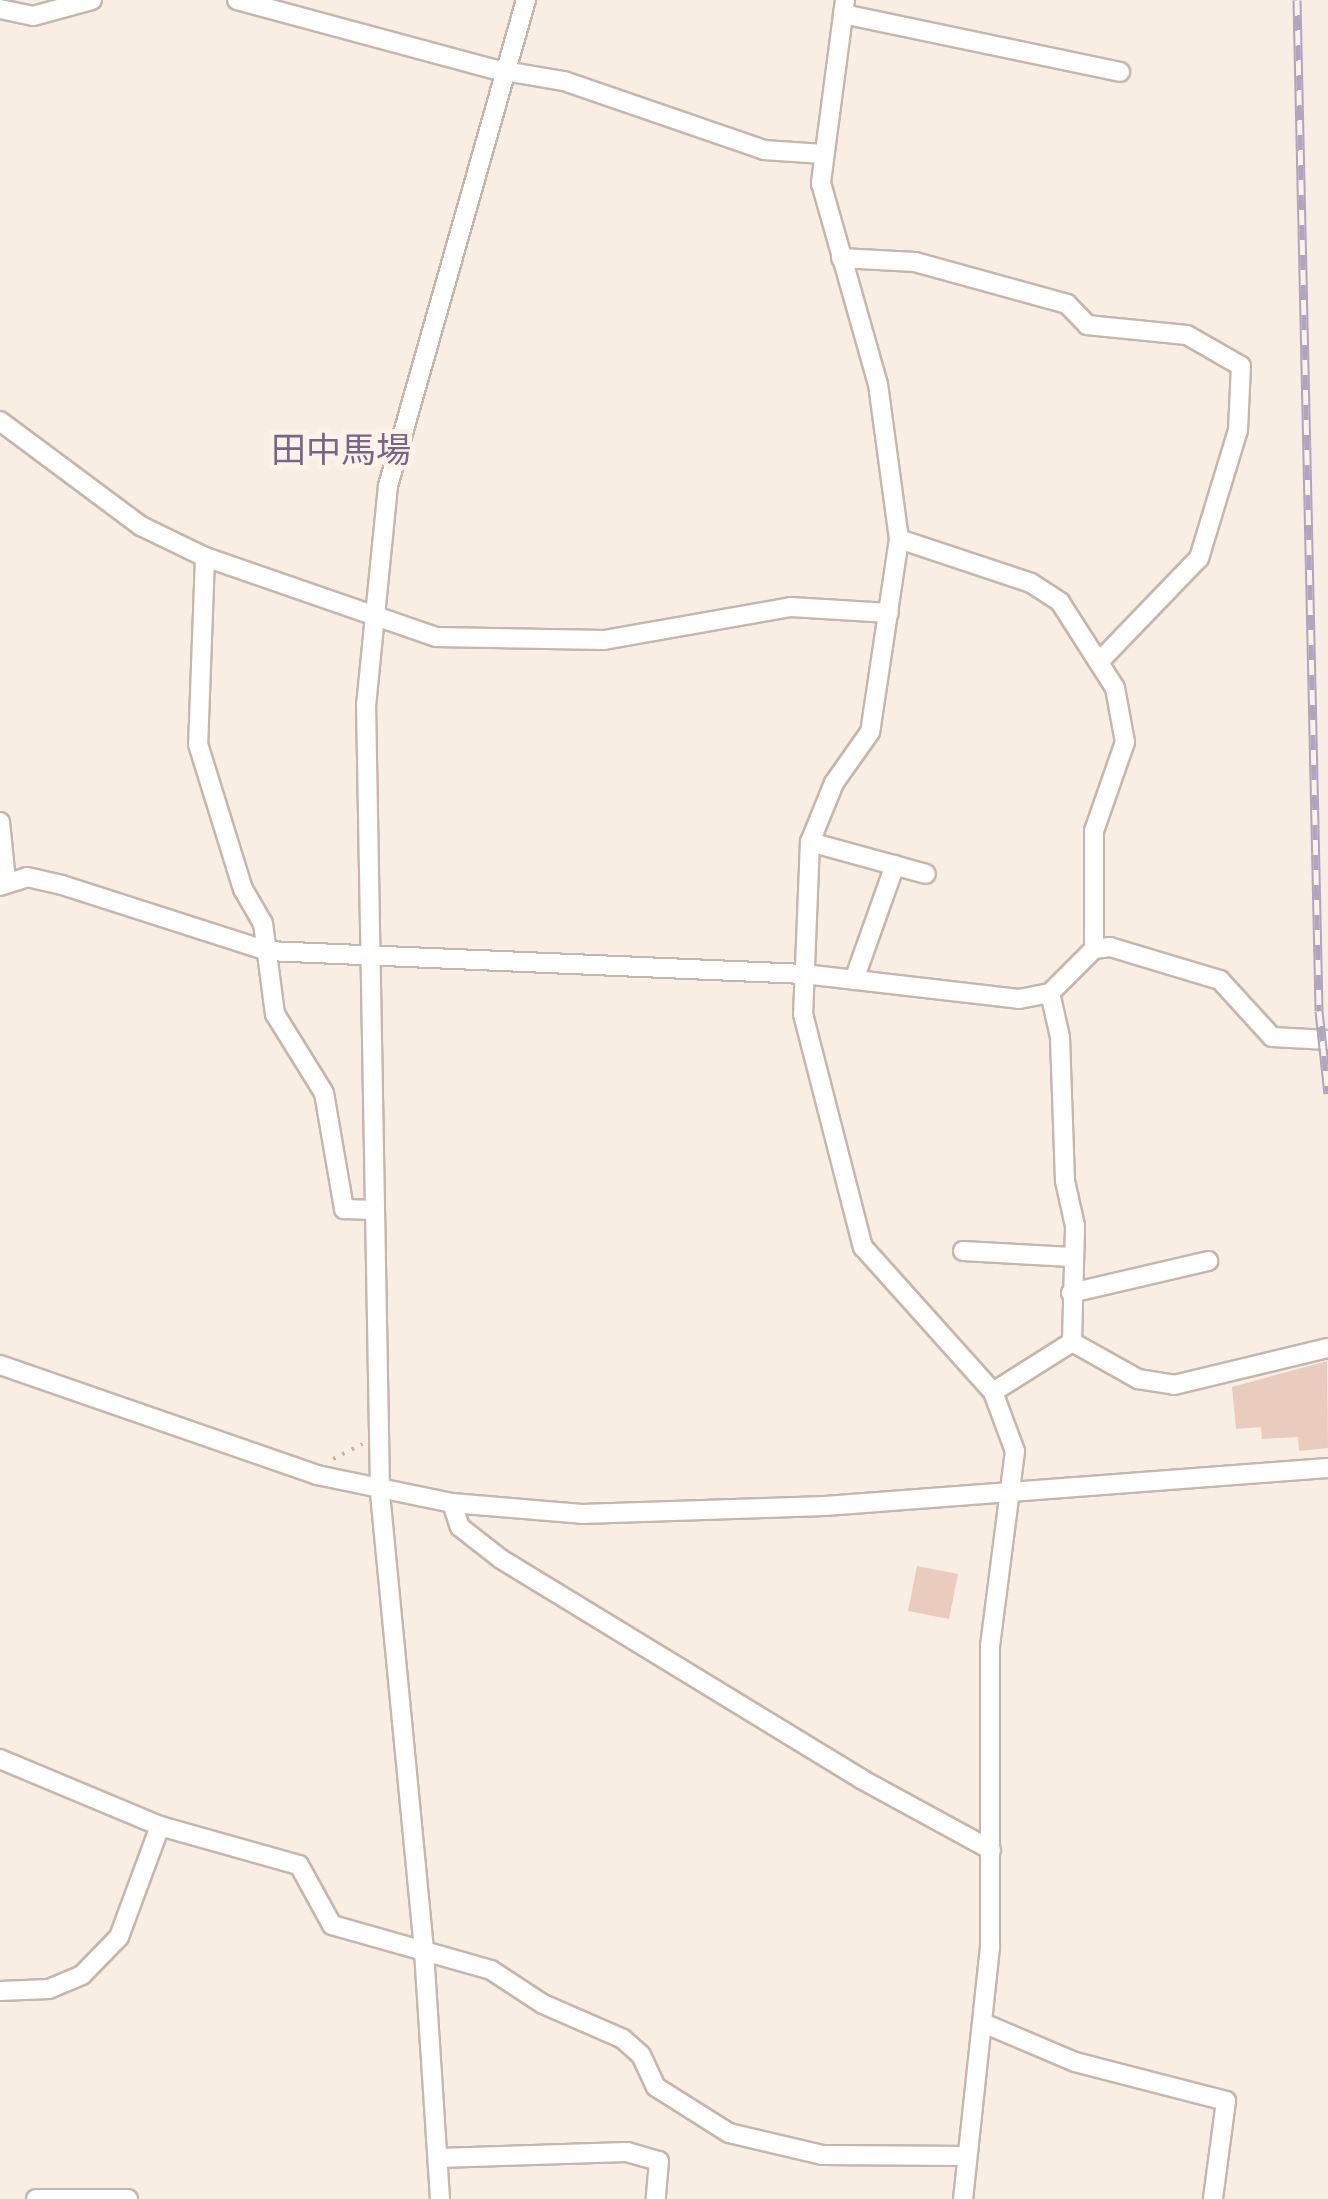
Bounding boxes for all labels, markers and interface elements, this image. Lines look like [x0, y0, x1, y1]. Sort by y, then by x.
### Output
district label: 田中馬場 [271, 429, 411, 471]

